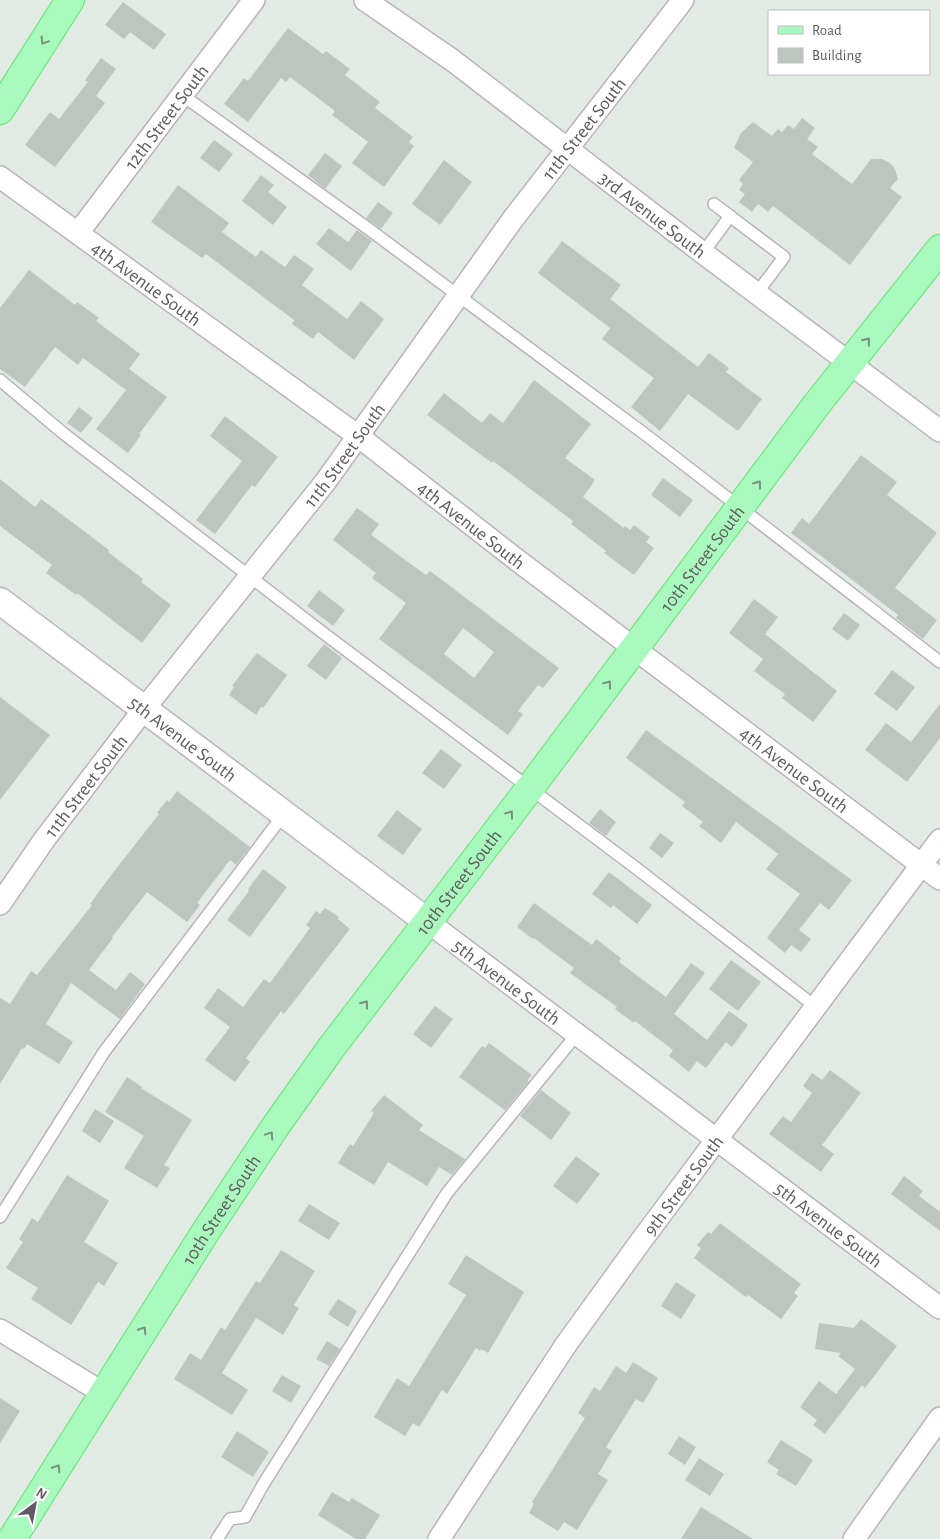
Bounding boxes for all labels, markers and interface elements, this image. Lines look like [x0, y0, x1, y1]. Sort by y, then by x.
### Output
legend [768, 10, 930, 75]
text: Road [812, 23, 842, 38]
one-way arrow [40, 36, 50, 45]
text: Building [812, 48, 862, 63]
street label: 12th Street South [122, 61, 213, 173]
street label: 11th Street South [539, 74, 630, 184]
street label: 3rd Avenue South [595, 169, 709, 262]
street label: 4th Avenue South [87, 238, 204, 330]
one-way arrow [862, 338, 870, 347]
street label: 11th Street South [301, 400, 389, 511]
street label: 4th Avenue South [413, 478, 528, 573]
one-way arrow [752, 480, 761, 490]
street label: 10th Street South [657, 502, 749, 616]
one-way arrow [602, 680, 611, 690]
street label: 5th Avenue South [125, 693, 240, 786]
street label: 4th Avenue South [736, 724, 851, 817]
street label: 11th Street South [42, 732, 132, 842]
one-way arrow [505, 811, 513, 820]
street label: 10th Street South [413, 826, 506, 939]
street label: 5th Avenue South [449, 936, 563, 1029]
one-way arrow [359, 1000, 368, 1010]
one-way arrow [263, 1131, 273, 1140]
street label: 9th Street South [641, 1132, 727, 1239]
street label: 10th Street South [179, 1152, 265, 1269]
street label: 5th Avenue South [771, 1179, 885, 1272]
one-way arrow [137, 1327, 146, 1336]
one-way arrow [50, 1464, 60, 1473]
north arrow [10, 1479, 60, 1529]
text: N [34, 1485, 49, 1502]

